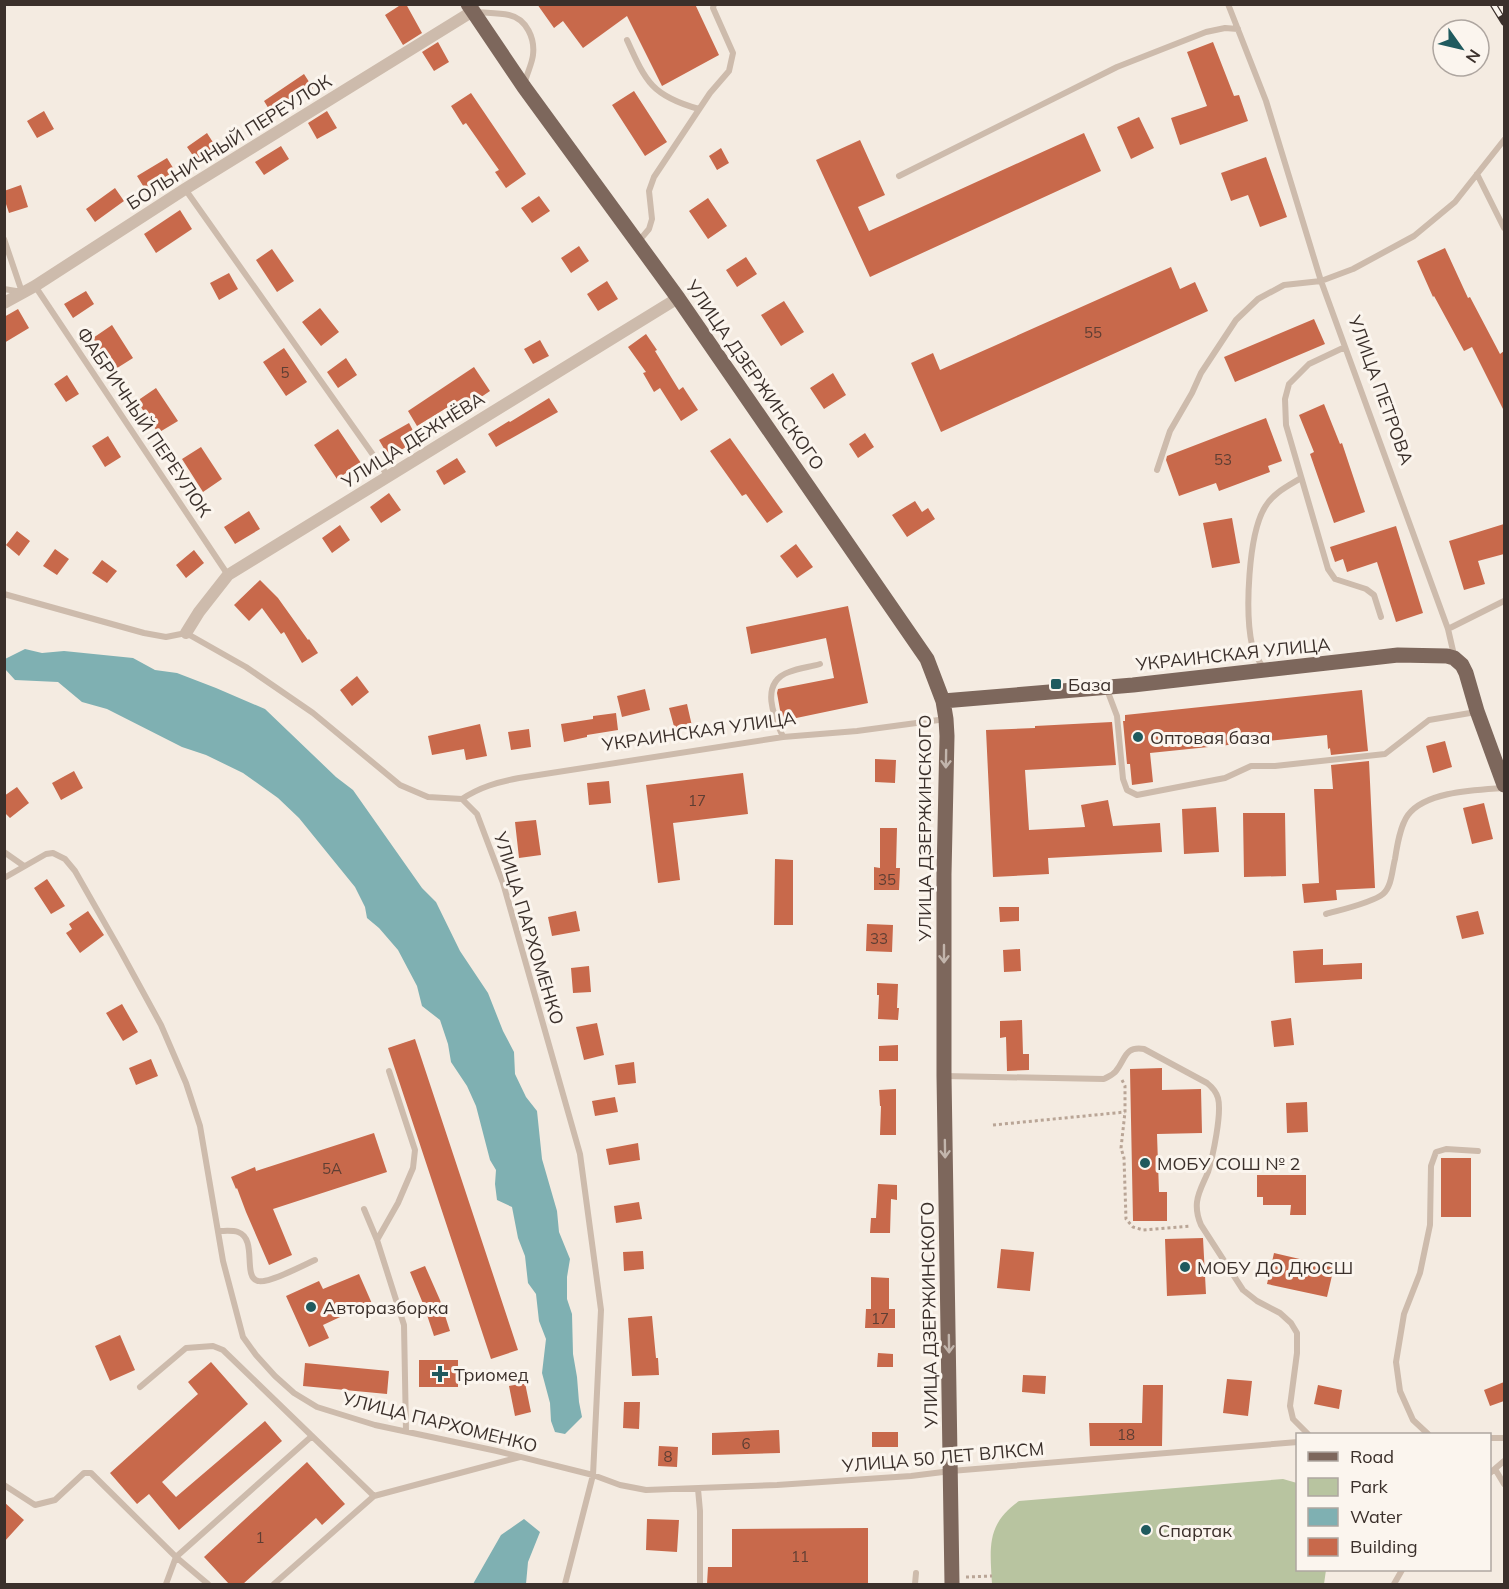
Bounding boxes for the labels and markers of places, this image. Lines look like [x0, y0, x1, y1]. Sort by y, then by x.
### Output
place label: База [1068, 673, 1111, 696]
marker: База [1049, 677, 1063, 691]
place label: Оптовая база [1150, 726, 1270, 749]
marker: Оптовая база [1131, 730, 1145, 744]
place label: МОБУ СОШ № 2 [1157, 1152, 1300, 1175]
marker: МОБУ СОШ № 2 [1138, 1156, 1152, 1170]
place label: МОБУ ДО ДЮСШ [1197, 1256, 1353, 1279]
marker: МОБУ ДО ДЮСШ [1178, 1260, 1192, 1274]
place label: Авторазборка [323, 1296, 449, 1319]
marker: Авторазборка [304, 1300, 318, 1314]
place label: Триомед [454, 1363, 529, 1386]
marker: Триомед [431, 1365, 449, 1383]
place label: Спартак [1158, 1519, 1232, 1542]
marker: Спартак [1139, 1523, 1153, 1537]

